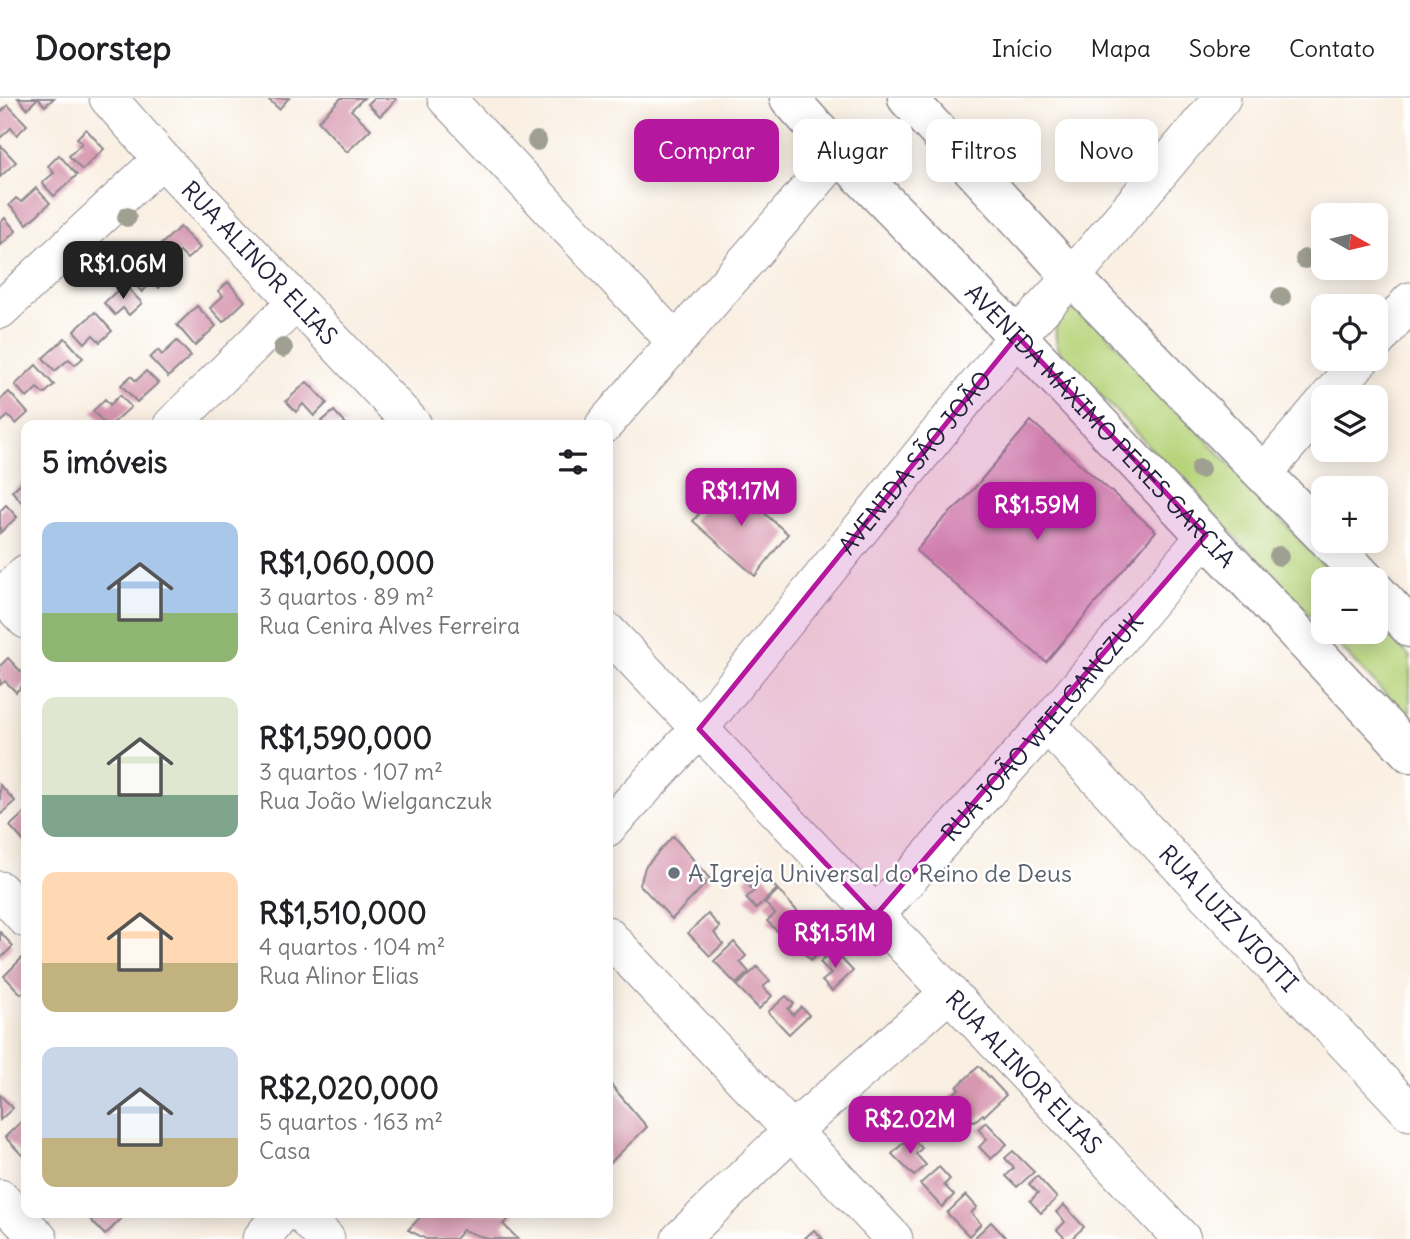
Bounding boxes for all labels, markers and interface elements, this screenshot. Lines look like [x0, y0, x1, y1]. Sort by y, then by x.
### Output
text: Doorstep [35, 27, 171, 69]
text: Início [992, 33, 1052, 63]
text: Mapa [1090, 33, 1151, 63]
text: Sobre [1189, 33, 1251, 63]
text: Contato [1289, 33, 1375, 63]
chip: Comprar [634, 119, 779, 182]
chip: Alugar [793, 119, 912, 182]
chip: Filtros [926, 119, 1041, 182]
chip: Novo [1055, 119, 1158, 182]
street label: RUA ALINOR ELIAS [175, 174, 344, 351]
north arrow [1311, 203, 1388, 280]
map controls [1311, 203, 1388, 644]
pin: R$1.06M [58, 242, 188, 301]
text: R$1.06M [79, 249, 167, 278]
street label: AVENIDA MÁXIMO PERES GARCIA [959, 277, 1242, 573]
button: locate [1311, 294, 1388, 371]
street label: AVENIDA SÃO JOÃO [832, 365, 998, 560]
button: layers [1311, 385, 1388, 462]
text: 5 imóveis [42, 443, 167, 481]
icon: filters [554, 443, 592, 481]
pin: R$1.17M [676, 468, 806, 528]
text: R$1.17M [701, 476, 781, 505]
button: + [1311, 476, 1388, 553]
pin: R$1.59M [972, 482, 1102, 542]
text: R$1.59M [994, 490, 1080, 519]
text: R$1,060,000 [259, 544, 435, 582]
icon: home [98, 550, 182, 634]
button: − [1311, 567, 1388, 644]
text: 3 quartos · 89 m² [259, 582, 434, 611]
street label: RUA JOÃO WIELGANCZUK [934, 607, 1149, 847]
text: Rua Cenira Alves Ferreira [259, 611, 520, 640]
text: R$1,590,000 [259, 719, 432, 757]
icon: home [98, 725, 182, 809]
text: 3 quartos · 107 m² [259, 757, 443, 786]
text: Rua João Wielganczuk [259, 786, 492, 815]
street label: RUA LUIZ VIOTTI [1153, 839, 1305, 998]
place label: A Igreja Universal do Reino de Deus [688, 858, 1072, 888]
marker: A Igreja Universal do Reino de Deus [666, 865, 682, 881]
text: R$1,510,000 [259, 894, 427, 932]
icon: home [98, 900, 182, 984]
pin: R$1.51M [770, 910, 900, 970]
text: R$1.51M [794, 918, 876, 947]
text: 4 quartos · 104 m² [259, 932, 445, 961]
text: Rua Alinor Elias [259, 961, 419, 990]
street label: RUA ALINOR ELIAS [940, 984, 1109, 1160]
text: R$2,020,000 [259, 1069, 439, 1107]
icon: home [98, 1075, 182, 1159]
pin: R$2.02M [845, 1096, 975, 1156]
text: R$2.02M [864, 1104, 956, 1133]
text: 5 quartos · 163 m² [259, 1107, 443, 1136]
text: Casa [259, 1136, 311, 1165]

